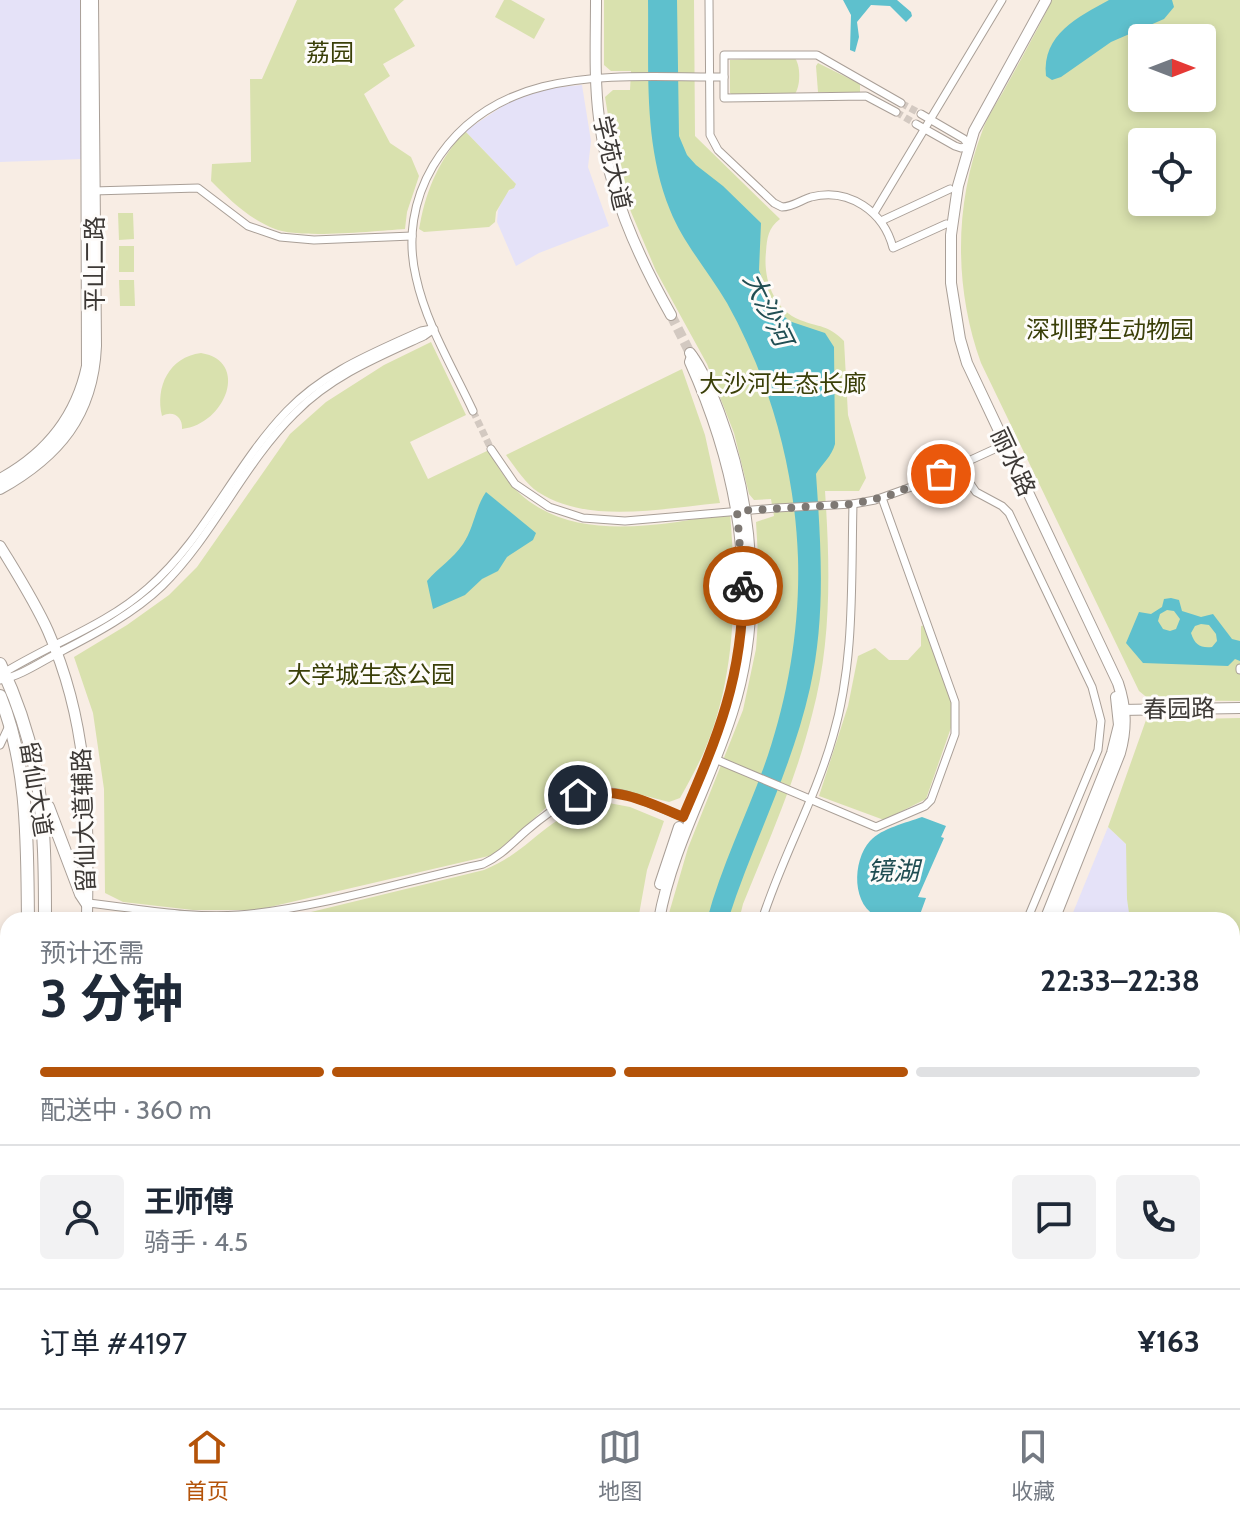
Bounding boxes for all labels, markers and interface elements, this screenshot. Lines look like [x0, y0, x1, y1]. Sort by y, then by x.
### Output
north arrow [1128, 24, 1216, 112]
map controls [1128, 24, 1216, 216]
park label: 荔园 [306, 38, 354, 67]
street label: 学苑大道 [588, 113, 637, 213]
button: locate [1128, 128, 1216, 216]
street label: 平山二路 [80, 216, 109, 312]
water label: 大沙河 [737, 267, 802, 356]
park label: 深圳野生动物园 [1026, 315, 1194, 344]
park label: 大沙河生态长廊 [699, 369, 867, 398]
street label: 丽水路 [985, 423, 1042, 501]
pin [907, 440, 975, 508]
icon: bag [919, 452, 963, 496]
courier [703, 546, 783, 626]
icon: bike [721, 564, 765, 608]
park label: 大学城生态公园 [287, 660, 455, 689]
street label: 春园路 [1143, 693, 1215, 724]
street label: 留仙大道 [15, 739, 58, 839]
street label: 留仙大道辅路 [66, 748, 101, 892]
pin [544, 761, 612, 829]
icon: home [556, 773, 600, 817]
water label: 镜湖 [867, 855, 923, 887]
text: 预计还需 [40, 937, 144, 969]
text: 22:33–22:38 [1040, 962, 1200, 999]
text: 3 分钟 [40, 967, 184, 1030]
text: 配送中 · 360 m [40, 1094, 212, 1126]
button: person [40, 1175, 124, 1259]
button: chat [1012, 1175, 1096, 1259]
button: phone [1116, 1175, 1200, 1259]
text: 王师傅 [144, 1183, 234, 1220]
text: 骑手 · 4.5 [144, 1226, 248, 1258]
text: ¥163 [1138, 1323, 1200, 1360]
text: 订单 #4197 [40, 1325, 187, 1362]
tab: 首页 [185, 1425, 229, 1505]
tab: 地图 [598, 1425, 642, 1505]
tab: 收藏 [1011, 1425, 1055, 1505]

